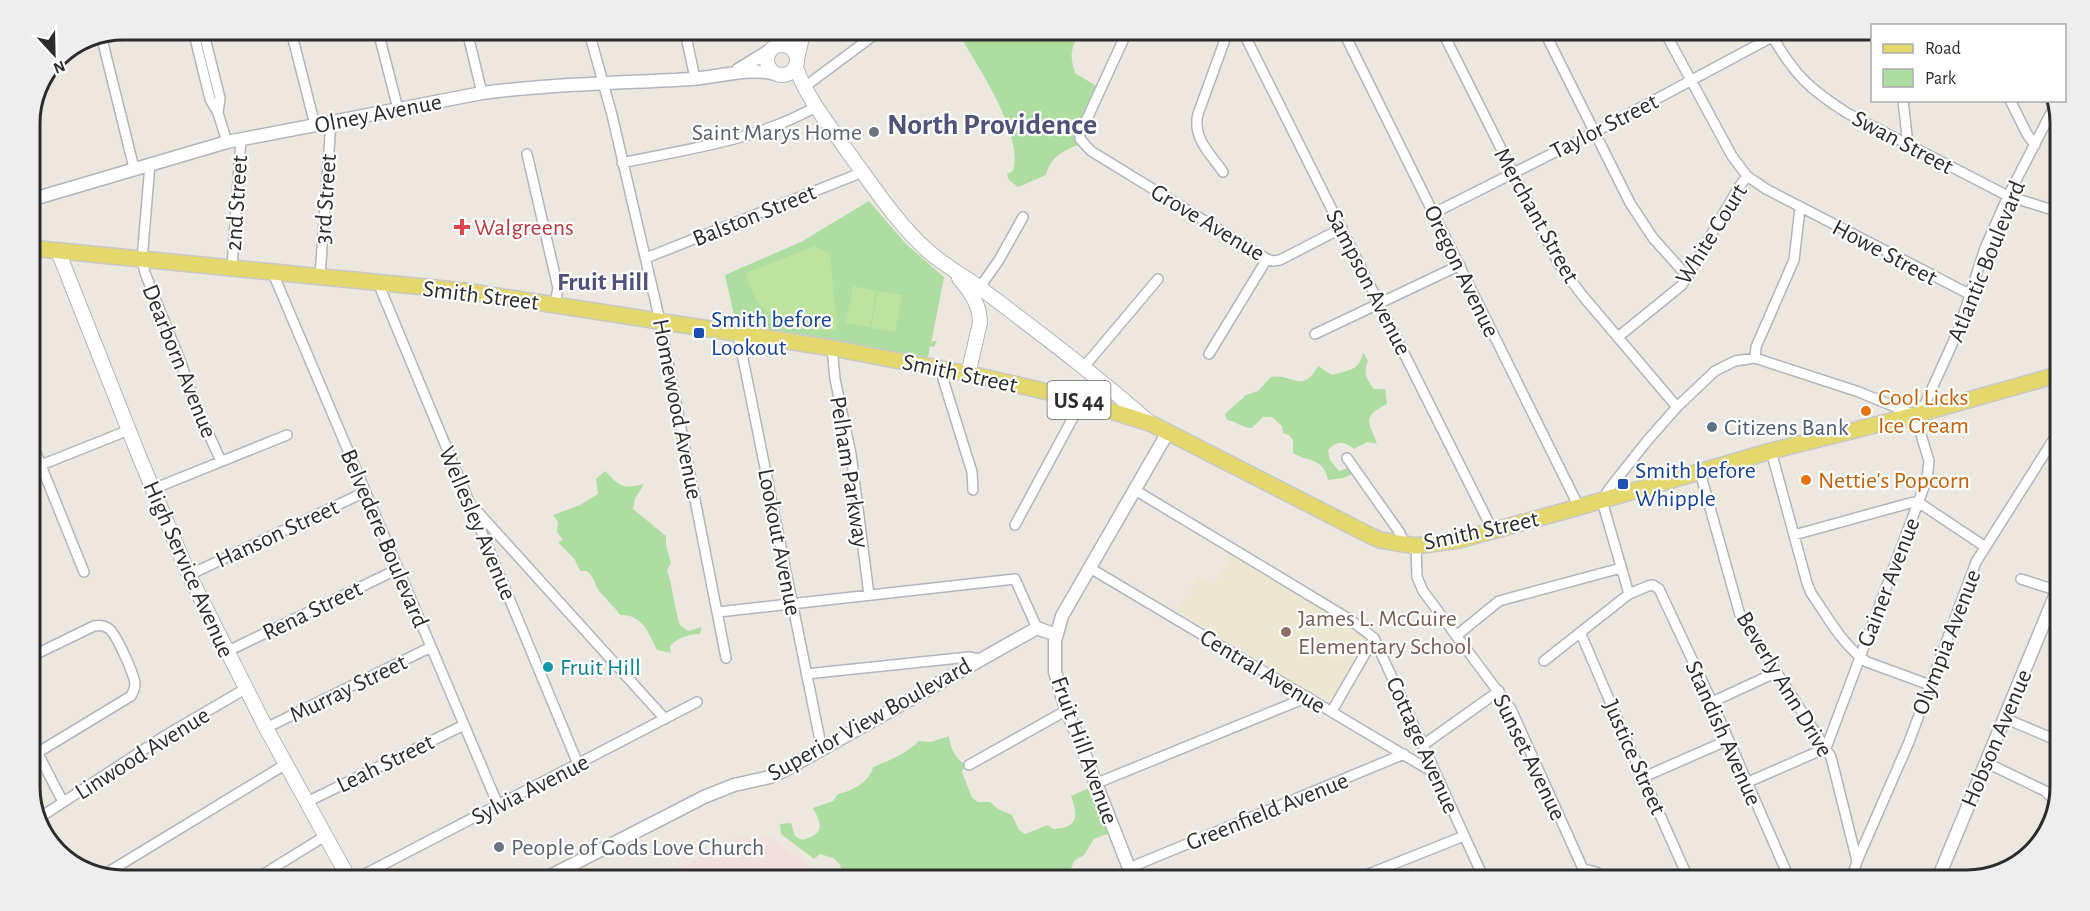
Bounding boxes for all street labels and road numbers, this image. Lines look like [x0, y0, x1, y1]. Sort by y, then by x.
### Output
street label: Olney Avenue [313, 90, 444, 138]
street label: Taylor Street [1547, 90, 1662, 164]
street label: Swan Street [1848, 106, 1957, 180]
street label: Merchant Street [1489, 144, 1583, 287]
street label: 3rd Street [311, 153, 341, 245]
street label: 2nd Street [222, 154, 252, 252]
street label: Atlantic Boulevard [1944, 177, 2030, 345]
street label: Balston Street [689, 180, 820, 251]
street label: Grove Avenue [1146, 180, 1268, 266]
street label: White Court [1672, 180, 1752, 289]
street label: Oregon Avenue [1419, 202, 1503, 341]
street label: Sampson Avenue [1321, 206, 1415, 359]
street label: Howe Street [1828, 215, 1941, 291]
street label: Smith Street [421, 277, 541, 315]
street label: Dearborn Avenue [137, 281, 221, 442]
street label: Homewood Avenue [648, 317, 706, 502]
street label: Smith Street [900, 350, 1020, 398]
road number: US 44 [1048, 381, 1110, 419]
street label: Pelham Parkway [825, 395, 873, 550]
street label: Wellesley Avenue [434, 443, 520, 604]
street label: Belvedere Boulevard [336, 446, 432, 631]
street label: Lookout Avenue [753, 467, 805, 618]
street label: High Service Avenue [138, 478, 238, 661]
street label: Hanson Street [212, 495, 343, 573]
street label: Smith Street [1422, 507, 1541, 555]
street label: Gainer Avenue [1853, 514, 1925, 650]
street label: Olympia Avenue [1908, 566, 1986, 718]
street label: Rena Street [259, 576, 366, 645]
street label: Beverly Ann Drive [1731, 608, 1837, 761]
street label: Central Avenue [1196, 625, 1329, 719]
street label: Murray Street [286, 650, 411, 728]
street label: Superior View Boulevard [764, 654, 975, 786]
street label: Standish Avenue [1680, 657, 1766, 809]
street label: Hobson Avenue [1957, 666, 2037, 811]
street label: Fruit Hill Avenue [1046, 673, 1122, 827]
street label: Cottage Avenue [1381, 673, 1463, 817]
street label: Sunset Avenue [1488, 691, 1570, 824]
street label: Justice Street [1598, 697, 1670, 819]
street label: Linwood Avenue [71, 703, 214, 805]
street label: Leah Street [333, 730, 438, 798]
street label: Sylvia Avenue [468, 750, 593, 830]
street label: Greenfield Avenue [1183, 768, 1352, 855]

